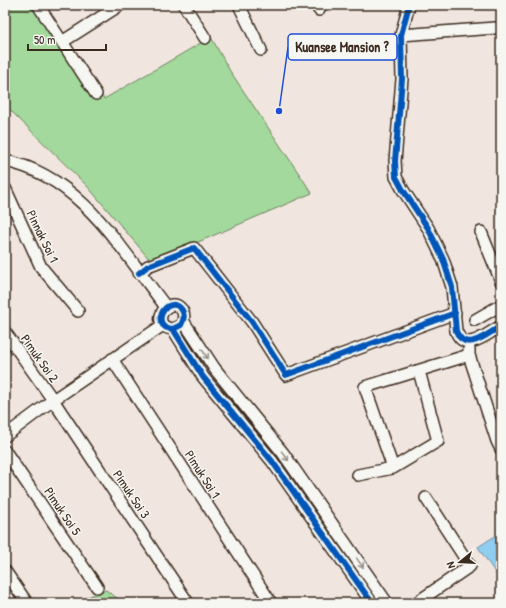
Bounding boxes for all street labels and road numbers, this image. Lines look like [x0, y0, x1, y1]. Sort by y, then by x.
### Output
street label: Pinnak Soi 1 [23, 207, 64, 265]
street label: Pimuk Soi 2 [17, 330, 63, 386]
street label: Pimuk Soi 1 [181, 447, 225, 502]
street label: Pimuk Soi 3 [109, 466, 155, 522]
street label: Pimuk Soi 5 [40, 483, 86, 539]

